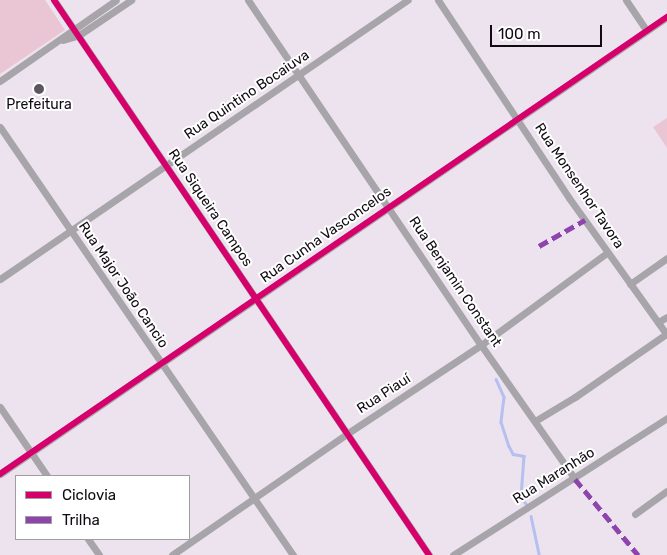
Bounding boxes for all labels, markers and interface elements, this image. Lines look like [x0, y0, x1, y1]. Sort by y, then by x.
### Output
scale bar [492, 15, 604, 47]
text: 100 m [498, 25, 540, 43]
street label: Rua Quintino Bocaiuva [181, 47, 313, 143]
marker: Prefeitura [33, 83, 45, 95]
place label: Prefeitura [6, 97, 72, 113]
street label: Rua Monsenhor Tavora [531, 120, 627, 252]
street label: Rua Siqueira Campos [164, 146, 256, 270]
street label: Rua Cunha Vasconcelos [257, 183, 395, 287]
street label: Rua Benjamin Constant [405, 214, 505, 350]
street label: Rua Major João Cancio [74, 219, 172, 351]
street label: Rua Piauí [354, 370, 414, 418]
street label: Rua Maranhão [510, 444, 598, 508]
legend [15, 475, 190, 540]
text: Ciclovia [62, 486, 116, 504]
text: Trilha [62, 511, 100, 529]

